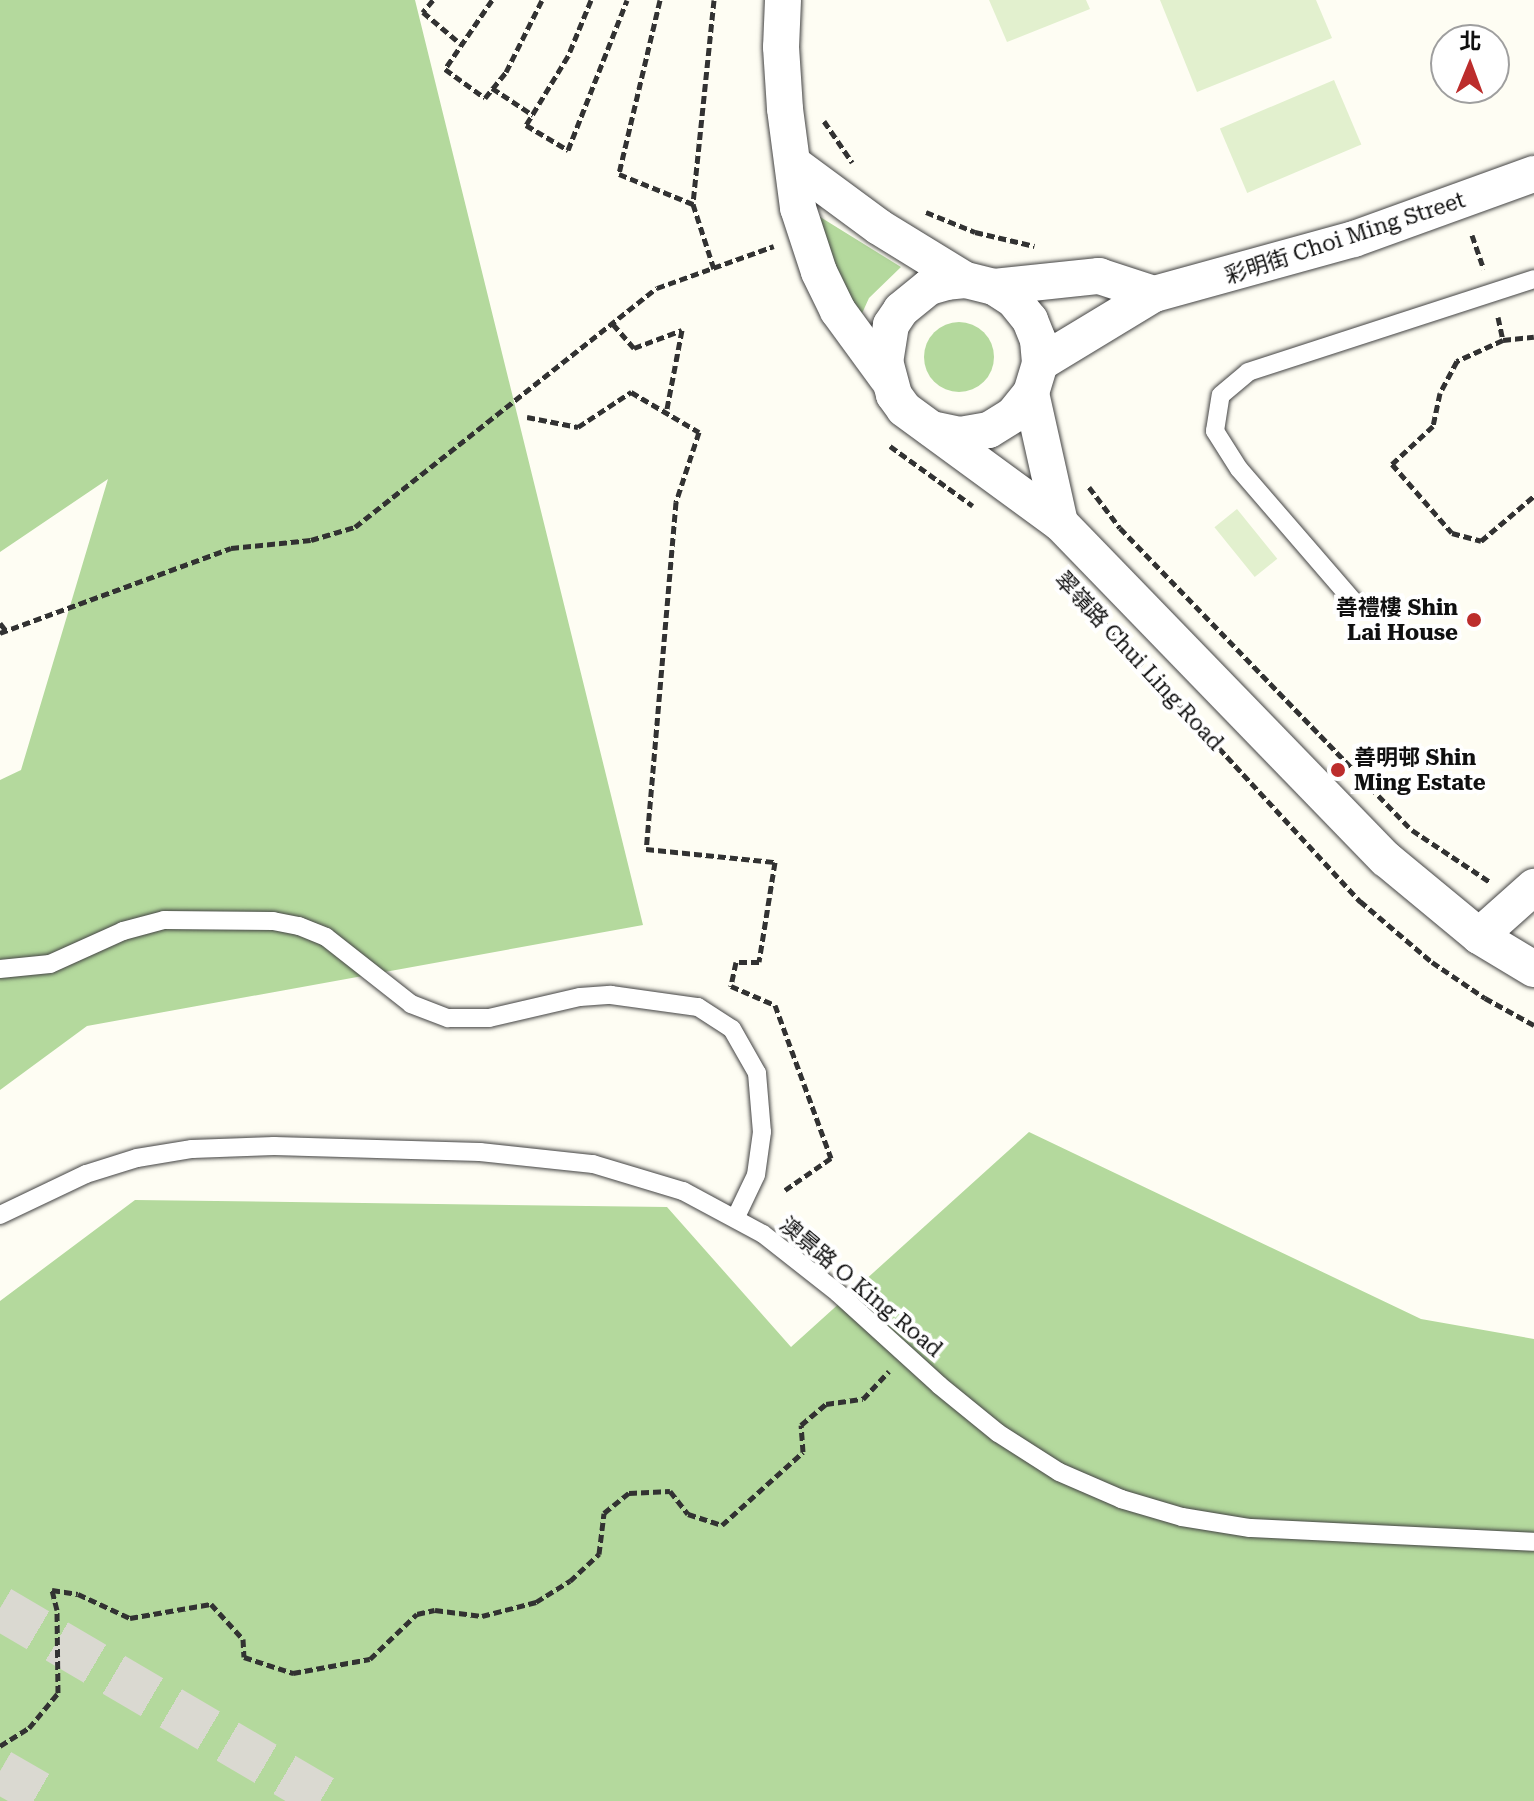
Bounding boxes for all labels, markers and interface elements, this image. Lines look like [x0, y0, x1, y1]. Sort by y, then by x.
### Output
north arrow [1430, 24, 1510, 104]
text: 北 [1459, 29, 1482, 54]
street label: 彩明街 Choi Ming Street [1222, 187, 1468, 289]
street label: 翠嶺路 Chui Ling Road [1049, 566, 1229, 756]
place label: 善禮樓 Shin Lai House [1336, 594, 1458, 646]
marker: 善禮樓 Shin Lai House [1465, 611, 1483, 629]
place label: 善明邨 Shin Ming Estate [1354, 744, 1486, 796]
marker: 善明邨 Shin Ming Estate [1329, 761, 1347, 779]
street label: 澳景路 O King Road [774, 1211, 948, 1363]

